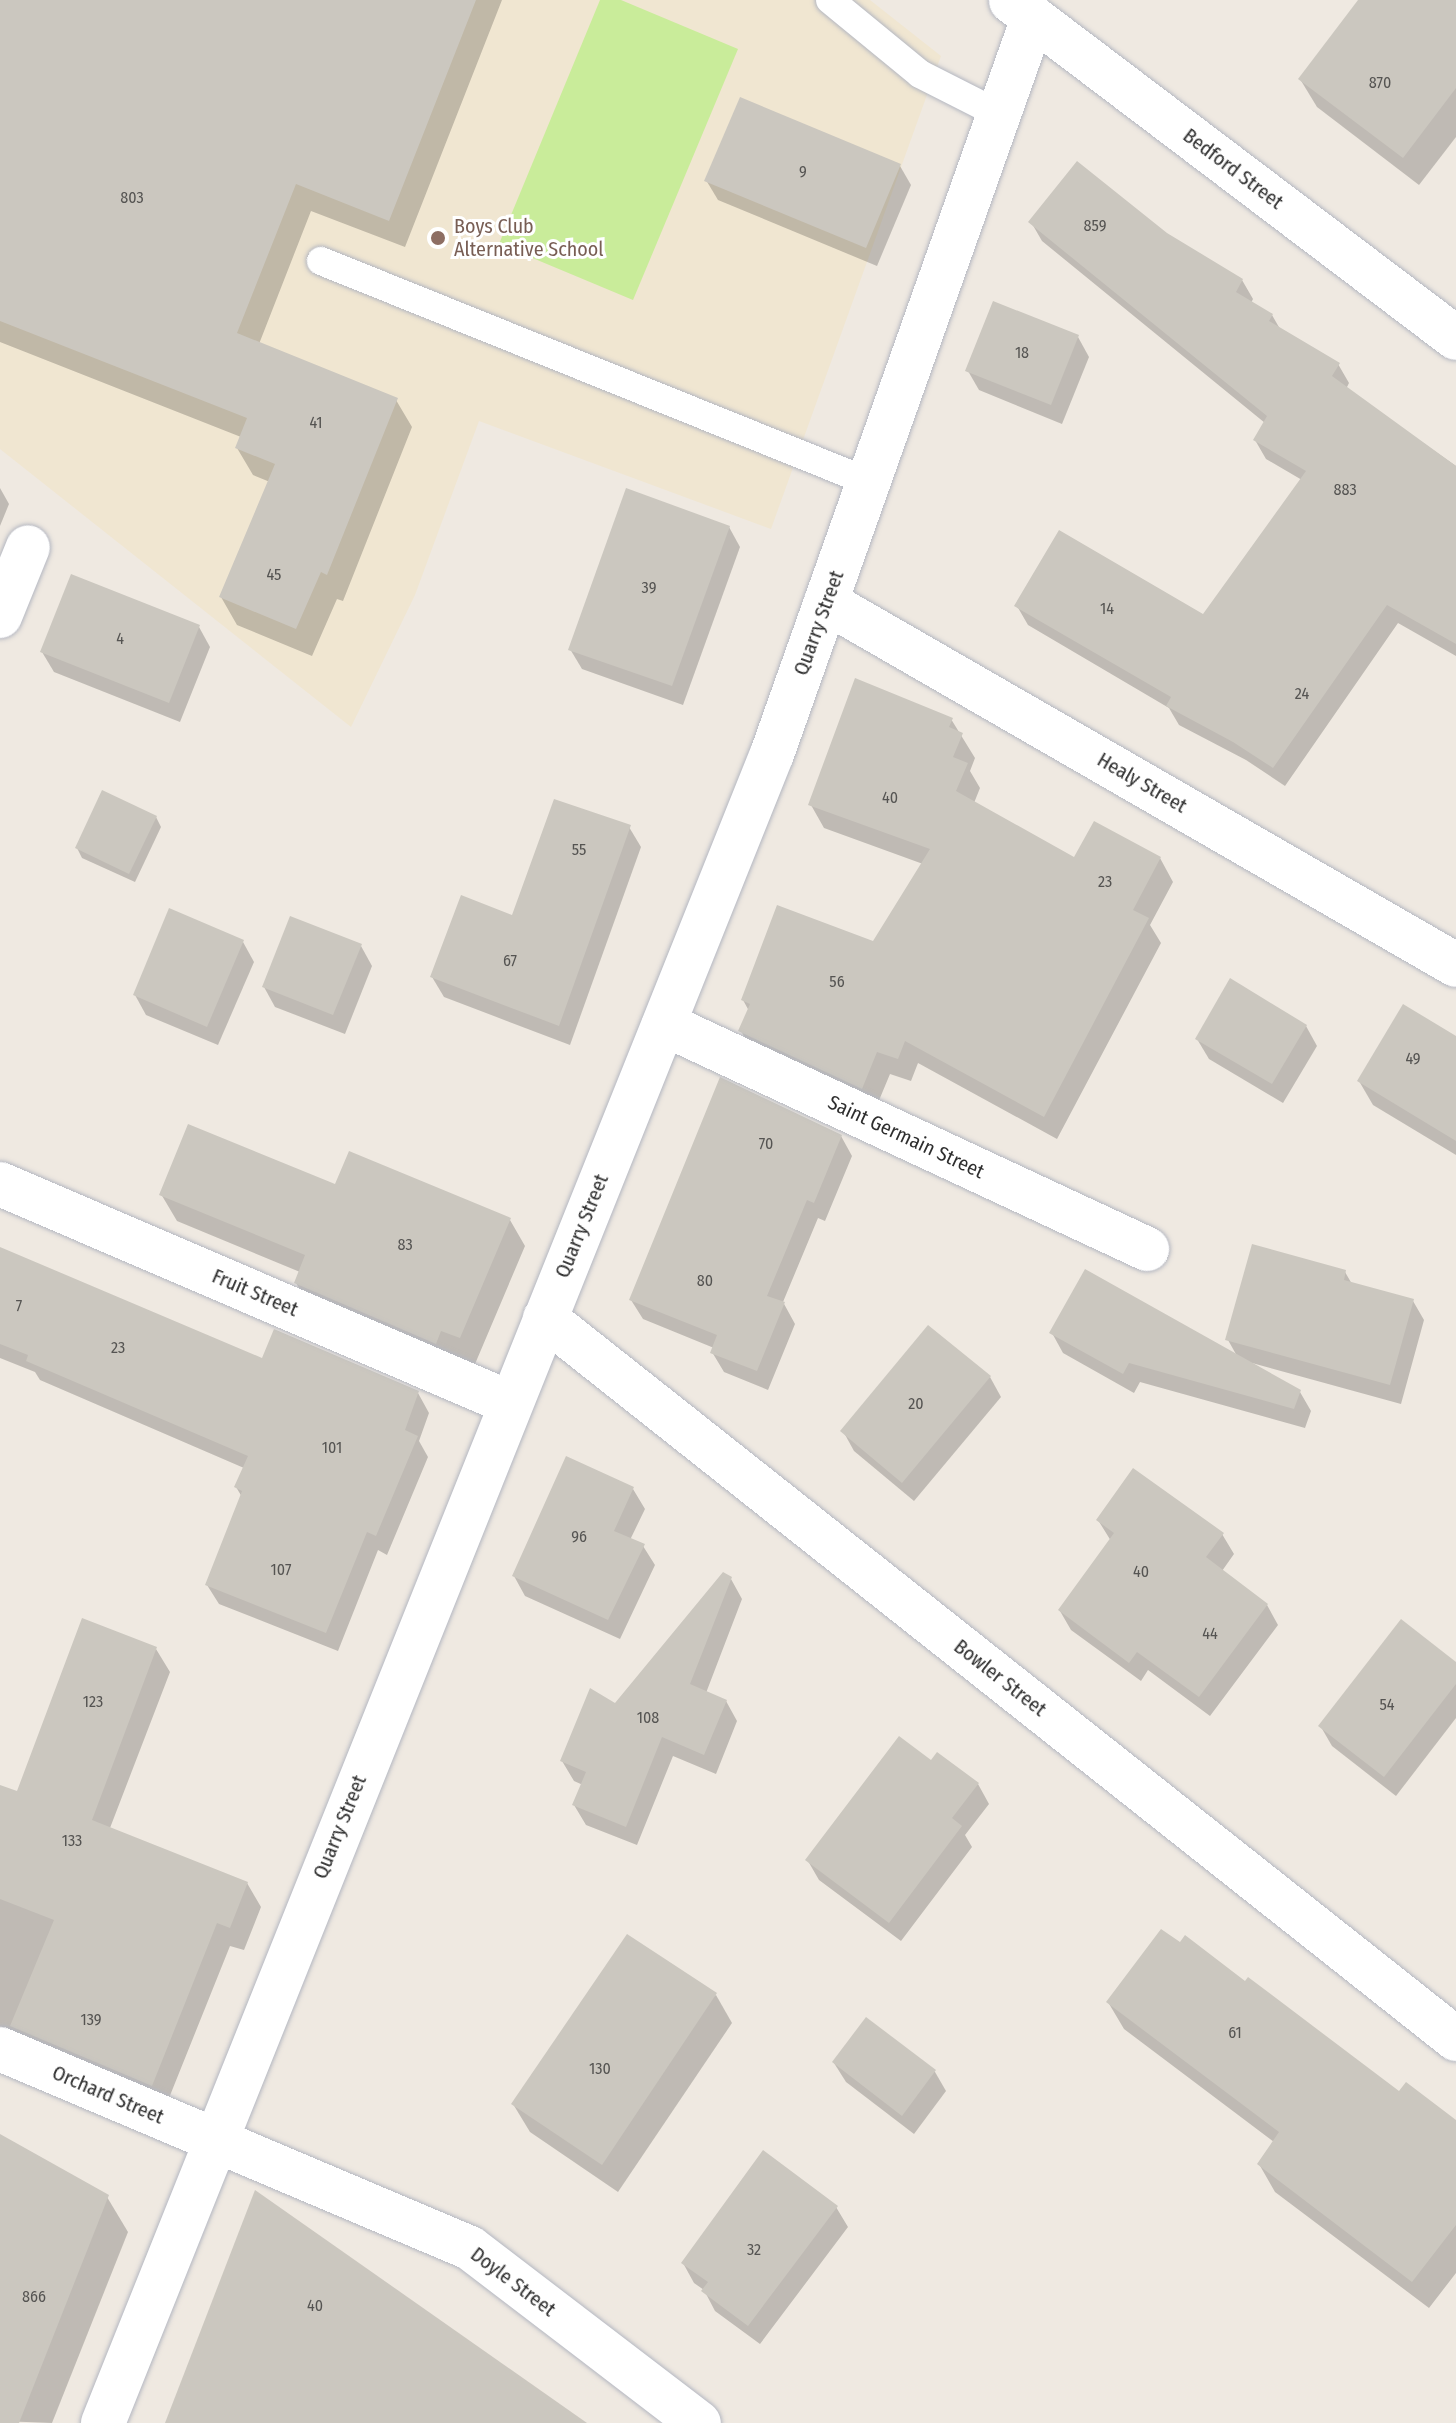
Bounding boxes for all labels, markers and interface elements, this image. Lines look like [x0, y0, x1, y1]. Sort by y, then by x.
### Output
house number: 870 [1369, 73, 1391, 93]
street label: Bedford Street [1178, 124, 1288, 214]
house number: 9 [799, 162, 807, 182]
house number: 803 [120, 188, 144, 208]
place label: Boys Club Alternative School [454, 214, 604, 261]
house number: 859 [1084, 216, 1106, 236]
marker: Boys Club Alternative School [429, 229, 447, 247]
house number: 18 [1015, 343, 1029, 363]
house number: 41 [309, 413, 323, 433]
house number: 883 [1333, 480, 1357, 500]
house number: 45 [267, 565, 281, 585]
street label: Quarry Street [789, 567, 849, 679]
house number: 39 [642, 578, 656, 598]
house number: 14 [1100, 599, 1114, 619]
house number: 4 [116, 629, 124, 649]
house number: 24 [1295, 684, 1309, 704]
street label: Healy Street [1093, 748, 1191, 818]
house number: 40 [882, 788, 898, 808]
house number: 55 [572, 840, 586, 860]
house number: 23 [1098, 872, 1112, 892]
house number: 67 [503, 951, 517, 971]
house number: 56 [829, 972, 845, 992]
house number: 49 [1405, 1049, 1421, 1069]
street label: Saint Germain Street [824, 1090, 988, 1184]
house number: 70 [759, 1134, 773, 1154]
street label: Quarry Street [550, 1171, 614, 1281]
house number: 83 [397, 1235, 413, 1255]
street label: Fruit Street [208, 1264, 302, 1322]
house number: 80 [697, 1271, 713, 1291]
house number: 7 [16, 1296, 22, 1316]
house number: 23 [111, 1338, 125, 1358]
house number: 20 [908, 1394, 924, 1414]
house number: 101 [322, 1438, 342, 1458]
house number: 96 [571, 1527, 587, 1547]
house number: 107 [271, 1560, 291, 1580]
house number: 40 [1133, 1562, 1149, 1582]
house number: 44 [1202, 1624, 1218, 1644]
street label: Bowler Street [949, 1635, 1051, 1721]
house number: 123 [83, 1692, 103, 1712]
house number: 54 [1379, 1695, 1395, 1715]
house number: 108 [637, 1708, 659, 1728]
street label: Quarry Street [308, 1772, 372, 1882]
house number: 133 [62, 1831, 82, 1851]
house number: 139 [80, 2010, 102, 2030]
house number: 61 [1228, 2023, 1242, 2043]
house number: 130 [589, 2059, 611, 2079]
street label: Orchard Street [49, 2061, 167, 2129]
house number: 32 [747, 2240, 761, 2260]
street label: Doyle Street [466, 2242, 560, 2322]
house number: 866 [22, 2287, 46, 2307]
house number: 40 [307, 2296, 323, 2316]

